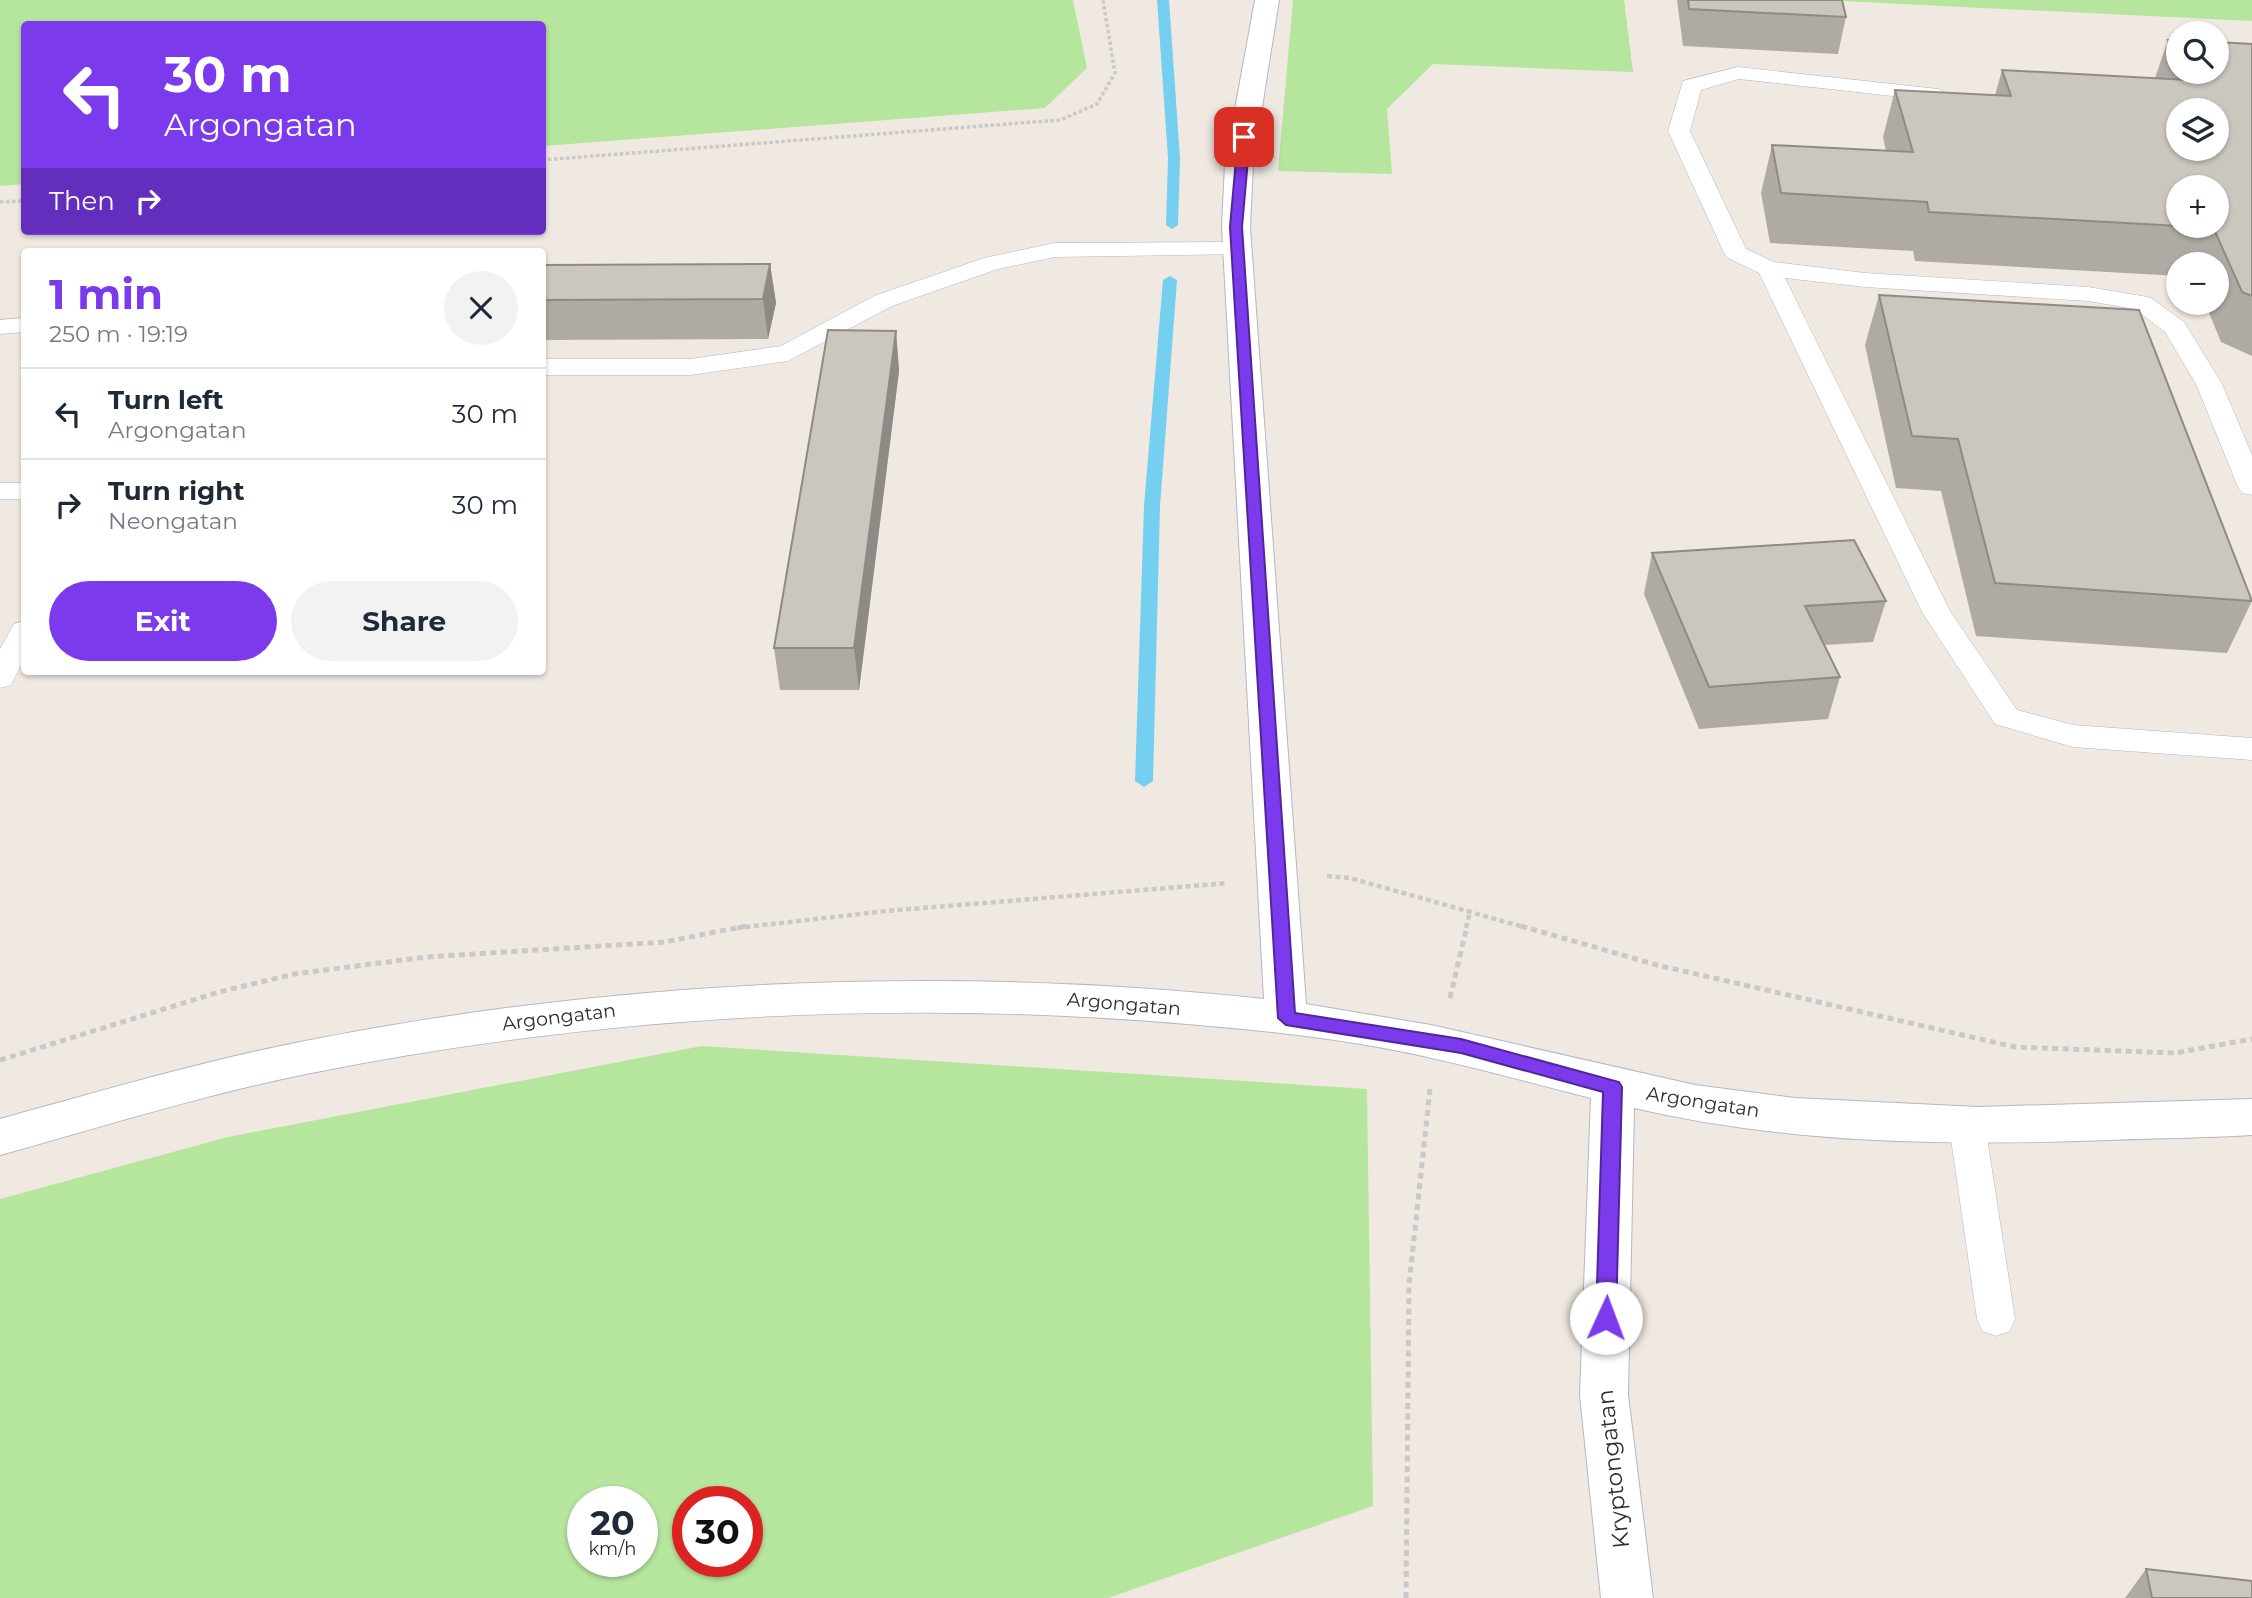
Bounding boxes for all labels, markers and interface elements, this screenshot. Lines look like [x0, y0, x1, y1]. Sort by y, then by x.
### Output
map controls [2166, 21, 2229, 315]
button: search [2166, 21, 2229, 84]
text: 30 m [164, 45, 292, 104]
icon: left [49, 49, 140, 140]
button: layers [2166, 98, 2229, 161]
text: Argongatan [164, 105, 357, 144]
pin [1214, 107, 1274, 167]
icon: arrive [1225, 118, 1263, 156]
button: + [2166, 175, 2229, 238]
icon: right [129, 182, 167, 220]
text: Then [49, 185, 115, 217]
button: − [2166, 252, 2229, 315]
text: 1 min [49, 268, 163, 320]
button: close [444, 271, 518, 345]
text: 250 m · 19:19 [49, 320, 188, 348]
text: Turn left [108, 384, 224, 416]
icon: left [49, 395, 87, 433]
text: 30 m [452, 398, 518, 430]
text: Argongatan [108, 416, 246, 444]
text: Turn right [108, 475, 244, 507]
icon: right [49, 486, 87, 524]
text: 30 m [452, 489, 518, 521]
text: Neongatan [108, 507, 238, 535]
button: Exit [49, 581, 277, 661]
button: Share [291, 581, 518, 661]
street label: Argongatan [1066, 988, 1182, 1020]
street label: Argongatan [501, 999, 617, 1035]
street label: Argongatan [1645, 1082, 1761, 1122]
position arrow [1569, 1281, 1643, 1355]
street label: Kryptongatan [1591, 1388, 1635, 1550]
speed limit sign: 30 [672, 1486, 763, 1577]
text: 20 [590, 1501, 635, 1544]
text: km/h [588, 1538, 637, 1560]

